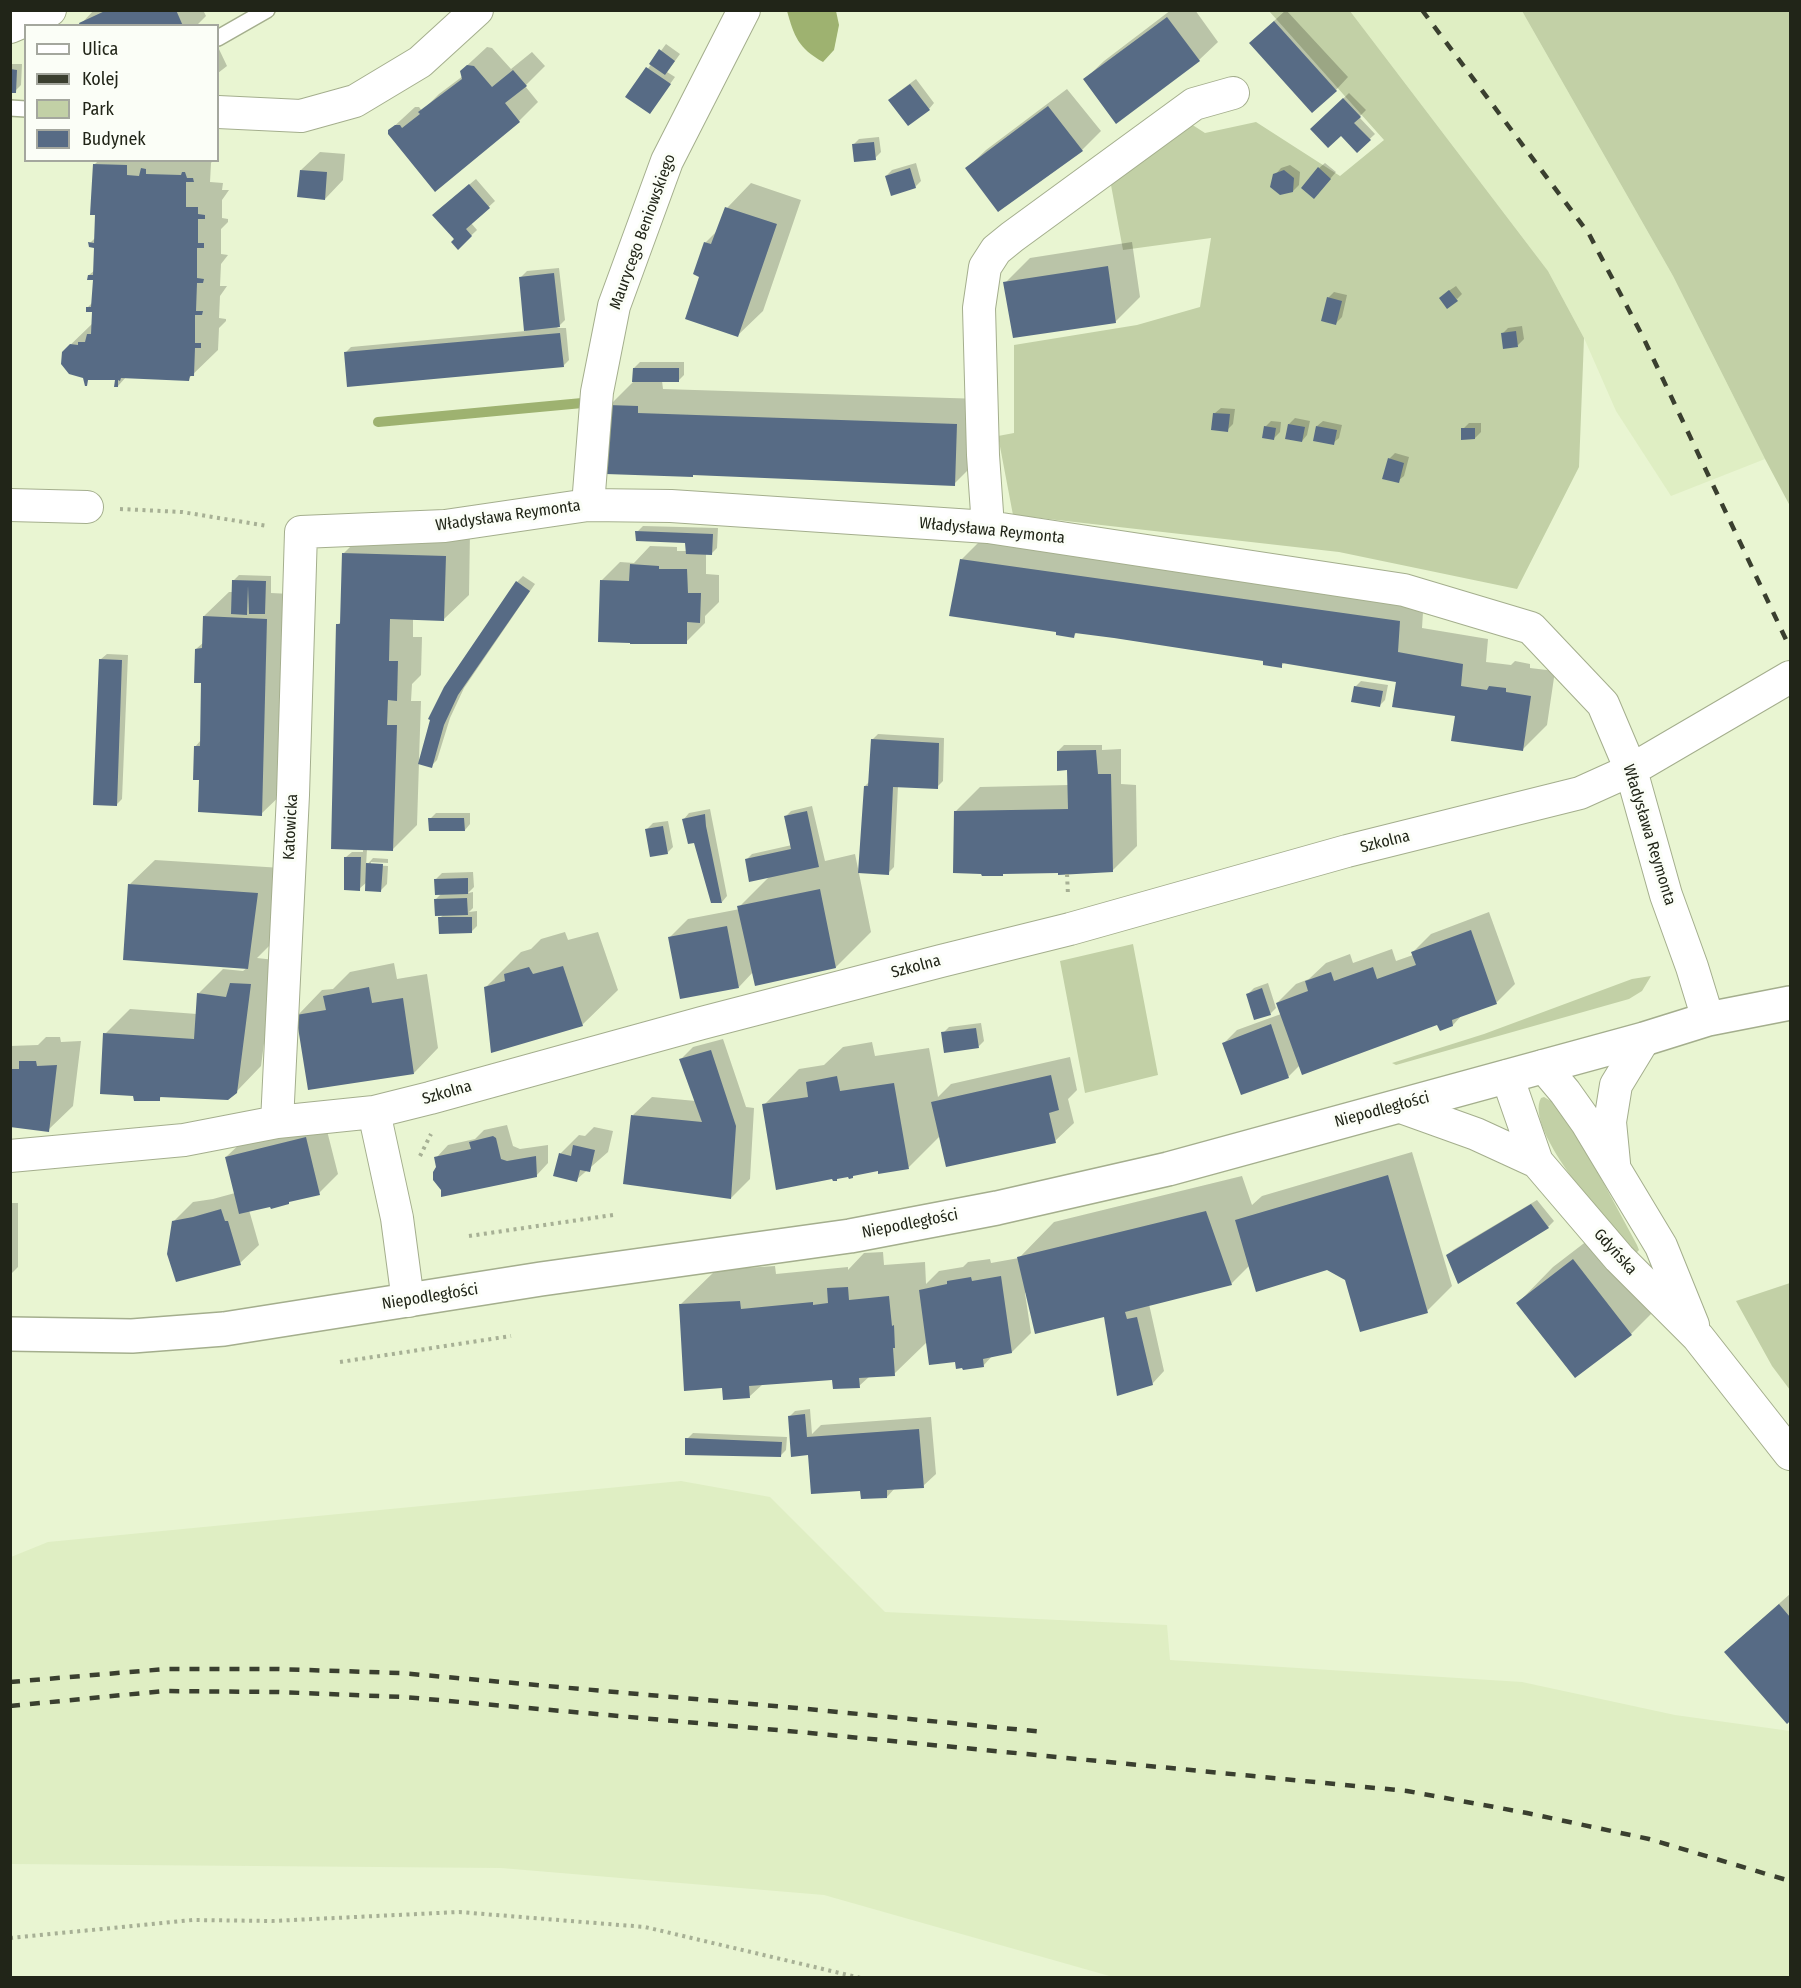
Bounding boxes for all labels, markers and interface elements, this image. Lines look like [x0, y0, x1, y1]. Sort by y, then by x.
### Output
legend [24, 24, 219, 162]
text: Ulica [82, 38, 118, 60]
text: Kolej [82, 68, 119, 90]
text: Park [82, 98, 114, 120]
text: Budynek [82, 128, 146, 150]
street label: Maurycego Beniowskiego [606, 152, 680, 312]
street label: Władysława Reymonta [434, 496, 582, 536]
street label: Władysława Reymonta [918, 514, 1066, 548]
street label: Władysława Reymonta [1618, 762, 1680, 908]
street label: Katowicka [280, 794, 302, 860]
street label: Szkolna [1358, 827, 1412, 857]
street label: Szkolna [889, 951, 943, 983]
street label: Szkolna [420, 1077, 474, 1109]
street label: Niepodległości [1333, 1088, 1431, 1132]
street label: Niepodległości [860, 1205, 960, 1243]
street label: Gdyńska [1589, 1225, 1641, 1279]
street label: Niepodległości [380, 1280, 480, 1314]

